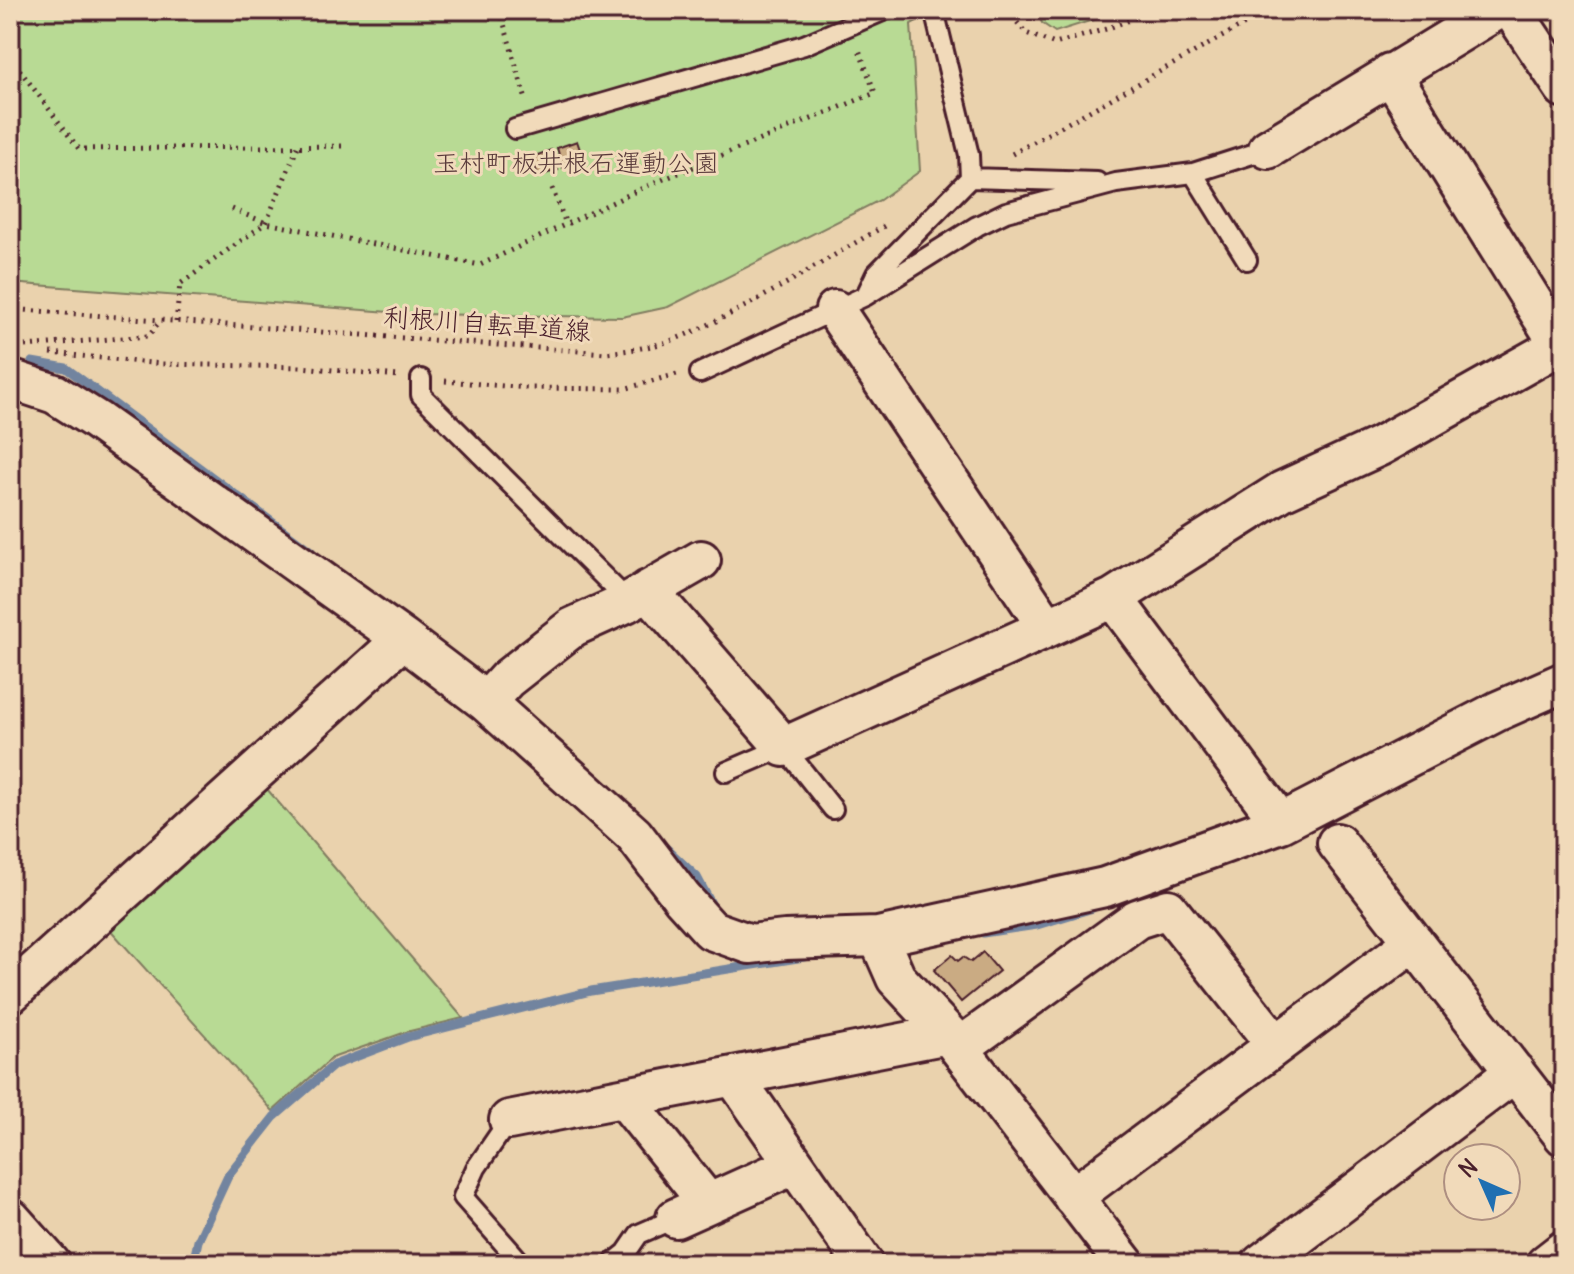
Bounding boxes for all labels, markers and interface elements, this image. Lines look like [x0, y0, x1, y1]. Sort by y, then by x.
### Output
park label: 玉村町板井根石運動公園 [433, 146, 719, 179]
street label: 利根川自転車道線 [382, 300, 592, 347]
north arrow [1442, 1142, 1522, 1222]
text: N [1453, 1153, 1483, 1183]

